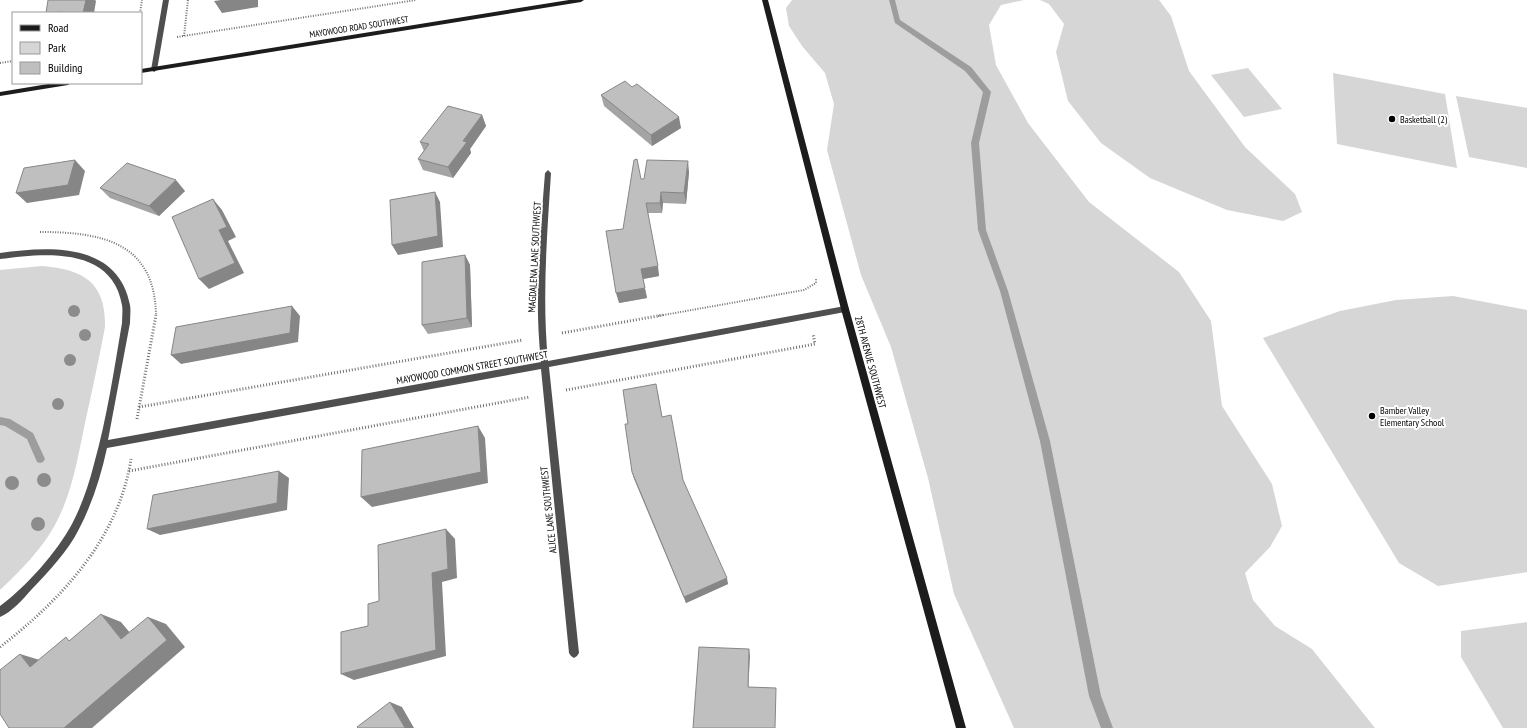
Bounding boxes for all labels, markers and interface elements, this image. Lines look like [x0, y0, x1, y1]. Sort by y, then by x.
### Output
legend [12, 12, 142, 84]
street label: MAYOWOOD ROAD SOUTHWEST [309, 13, 409, 40]
text: Road [48, 20, 68, 35]
text: Park [48, 40, 66, 55]
text: Building [48, 60, 83, 75]
place label: Basketball (2) [1400, 113, 1448, 126]
marker: Basketball (2) [1387, 114, 1397, 124]
street label: MAGDALENA LANE SOUTHWEST [525, 201, 544, 313]
street label: 28TH AVENUE SOUTHWEST [852, 314, 889, 410]
street label: MAYOWOOD COMMON STREET SOUTHWEST [395, 348, 549, 387]
place label: Bamber Valley Elementary School [1380, 404, 1445, 429]
marker: Bamber Valley Elementary School [1367, 411, 1377, 421]
street label: ALICE LANE SOUTHWEST [537, 465, 560, 554]

